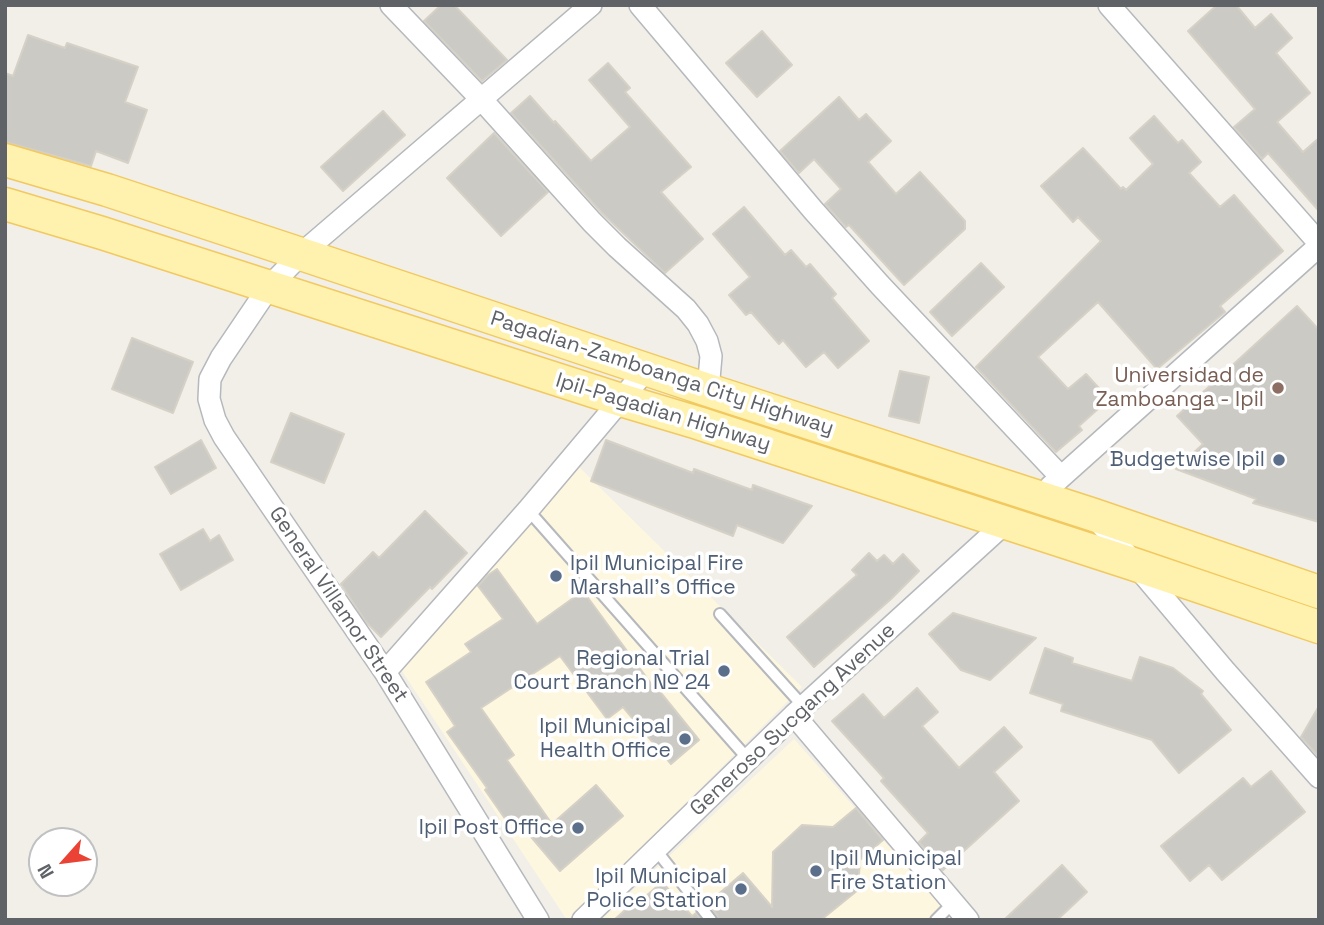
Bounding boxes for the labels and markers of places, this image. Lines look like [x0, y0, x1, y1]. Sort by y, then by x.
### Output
place label: Universidad de Zamboanga - Ipil [1095, 363, 1264, 413]
marker: Universidad de Zamboanga - Ipil [1270, 380, 1286, 396]
place label: Budgetwise Ipil [1110, 447, 1265, 473]
marker: Budgetwise Ipil [1271, 452, 1287, 468]
place label: Ipil Municipal Fire Marshall's Office [570, 551, 744, 601]
marker: Ipil Municipal Fire Marshall's Office [548, 568, 564, 584]
place label: Regional Trial Court Branch № 24 [513, 646, 710, 696]
marker: Regional Trial Court Branch № 24 [716, 663, 732, 679]
place label: Ipil Municipal Health Office [539, 714, 671, 764]
marker: Ipil Municipal Health Office [677, 731, 693, 747]
place label: Ipil Post Office [419, 815, 564, 841]
marker: Ipil Post Office [570, 820, 586, 836]
place label: Ipil Municipal Fire Station [830, 846, 962, 896]
marker: Ipil Municipal Fire Station [808, 863, 824, 879]
place label: Ipil Municipal Police Station [587, 864, 727, 914]
marker: Ipil Municipal Police Station [733, 881, 749, 897]

